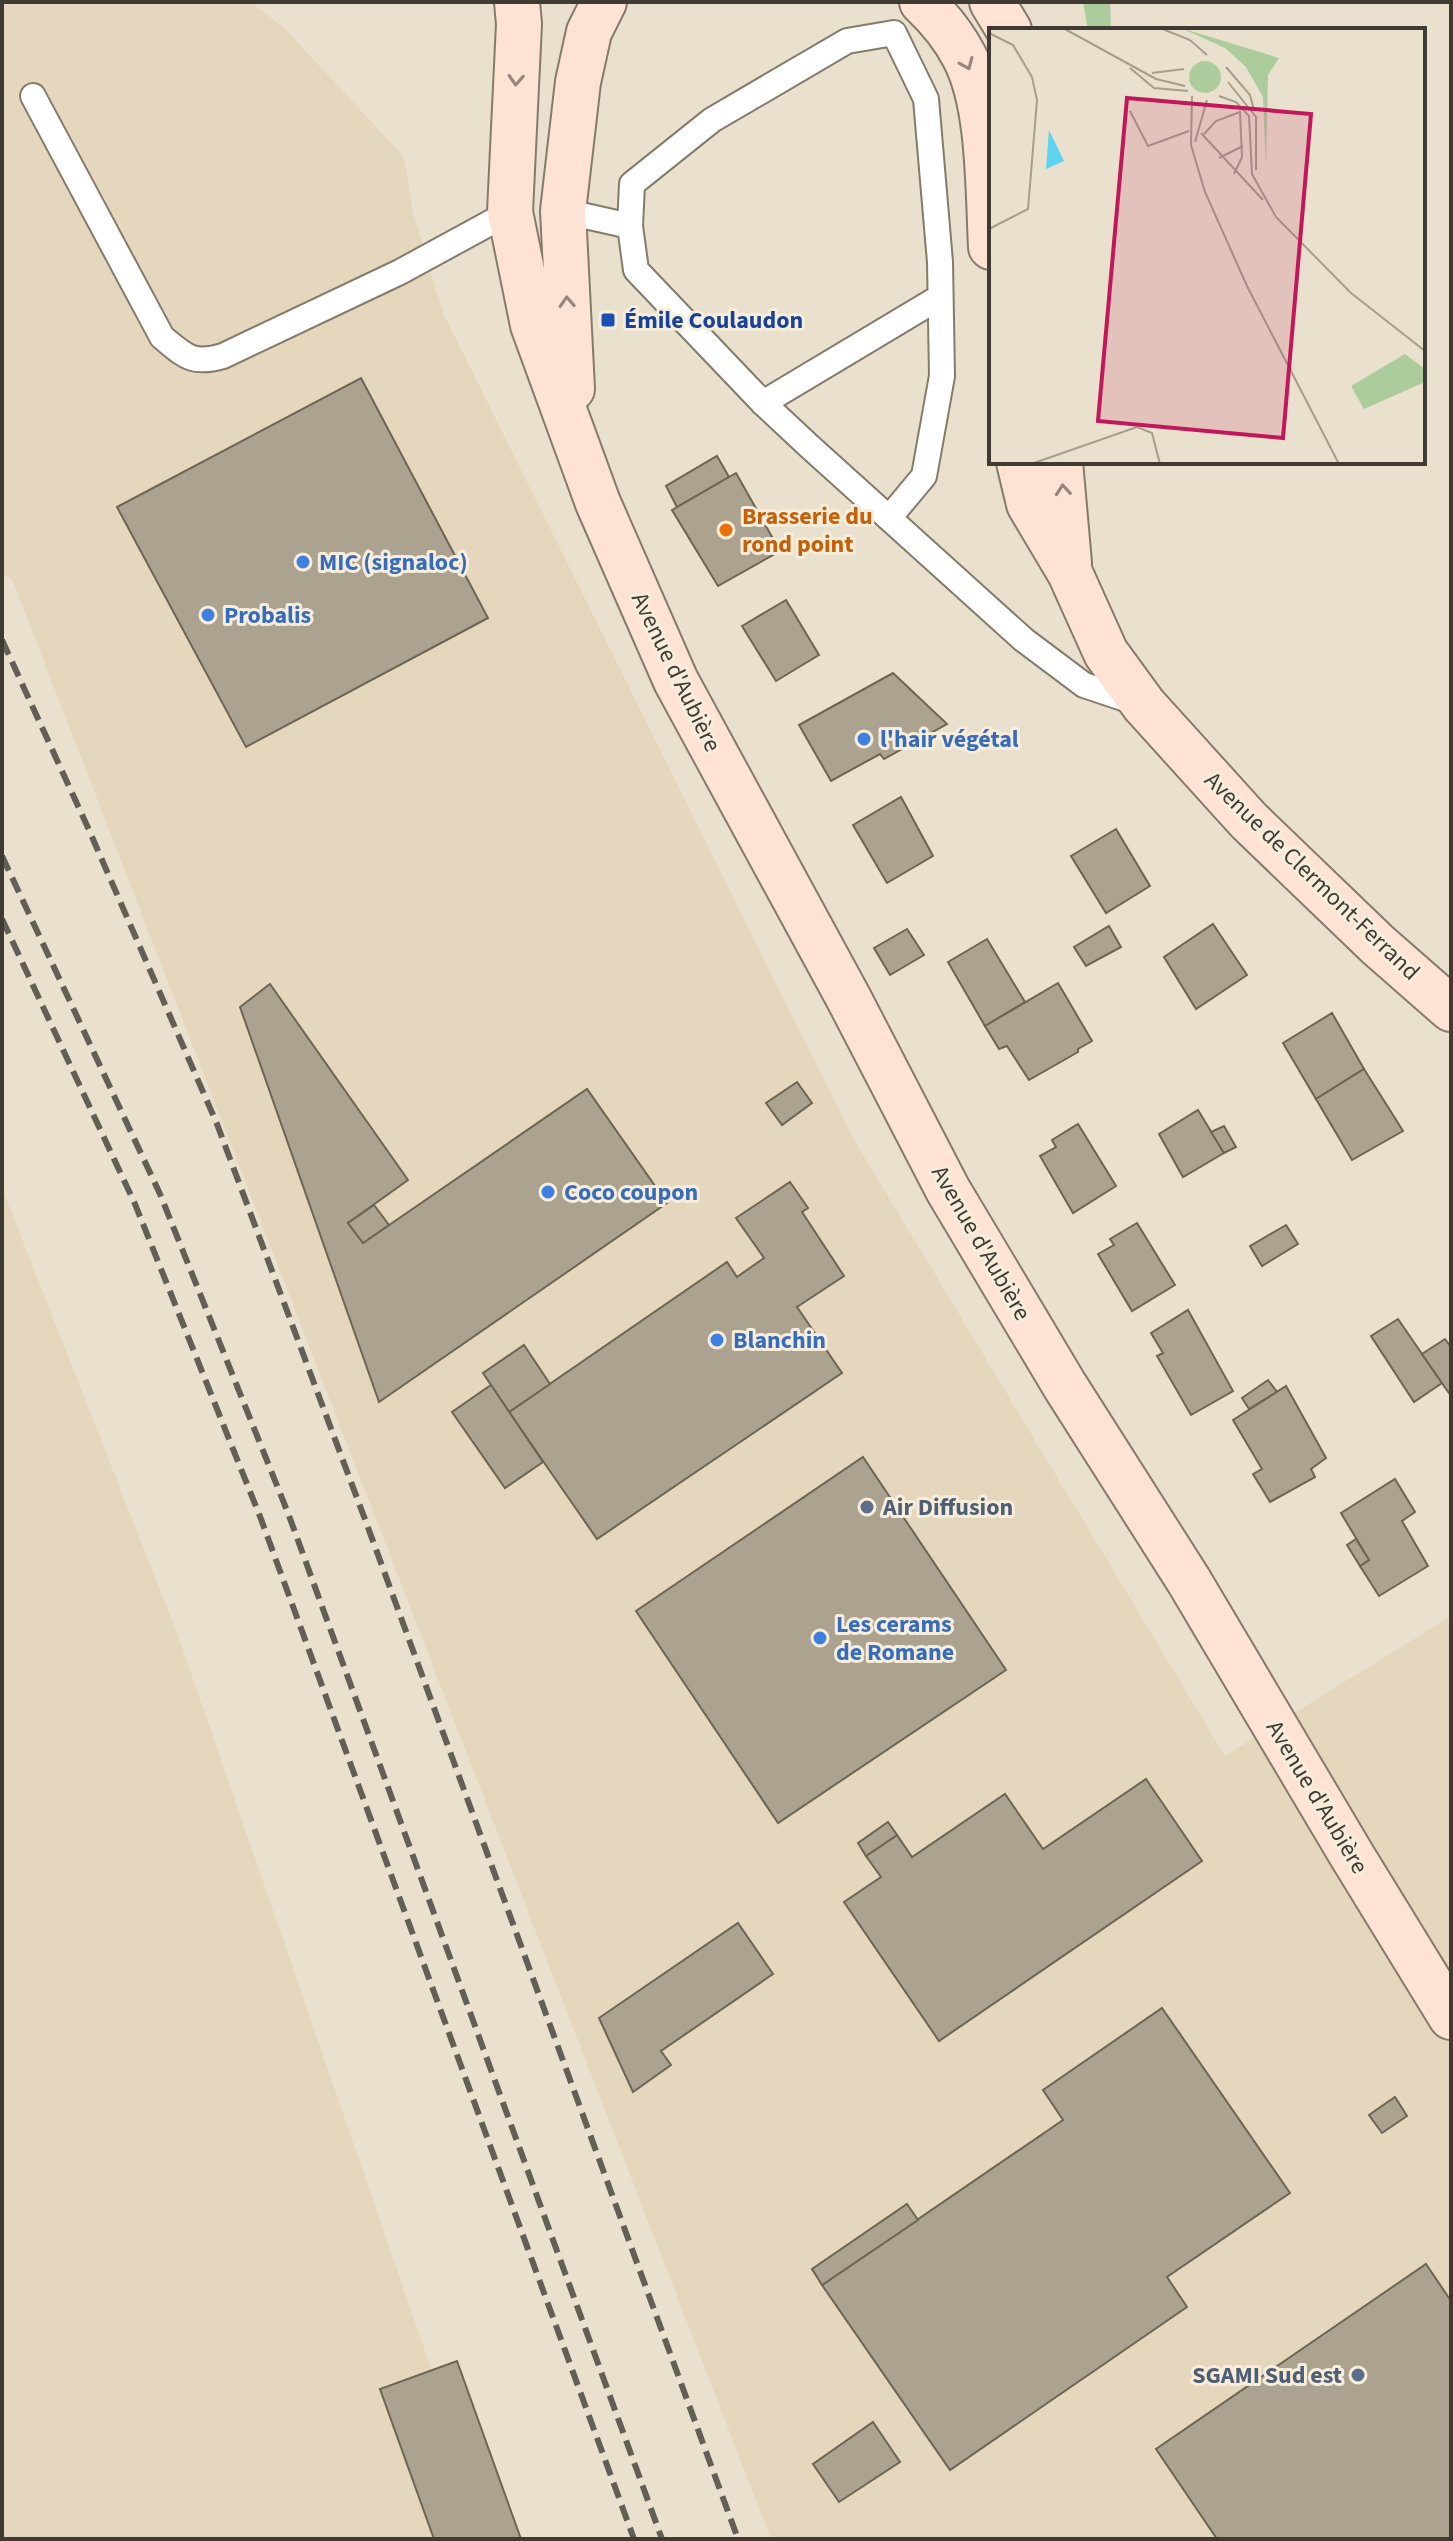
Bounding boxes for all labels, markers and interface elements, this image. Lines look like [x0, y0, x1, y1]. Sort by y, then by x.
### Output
inset map [989, 28, 1425, 464]
one-way arrow [957, 56, 973, 71]
one-way arrow [508, 74, 525, 87]
one-way arrow [559, 295, 576, 308]
place label: Émile Coulaudon [624, 303, 803, 338]
marker: Émile Coulaudon [599, 311, 617, 329]
one-way arrow [1054, 483, 1071, 496]
place label: Brasserie du rond point [742, 499, 873, 562]
marker: Brasserie du rond point [717, 521, 735, 539]
place label: MIC (signaloc) [319, 545, 468, 580]
marker: MIC (signaloc) [294, 553, 312, 571]
street label: Avenue d'Aubière [622, 586, 730, 758]
place label: Probalis [224, 598, 311, 633]
marker: Probalis [199, 606, 217, 624]
place label: l'hair végétal [880, 722, 1019, 757]
marker: l'hair végétal [855, 730, 873, 748]
street label: Avenue de Clermont-Ferrand [1196, 763, 1428, 989]
street label: Avenue d'Aubière [922, 1159, 1040, 1327]
place label: Coco coupon [564, 1175, 698, 1210]
marker: Coco coupon [539, 1183, 557, 1201]
place label: Blanchin [733, 1323, 826, 1358]
marker: Blanchin [708, 1331, 726, 1349]
place label: Air Diffusion [882, 1490, 1013, 1525]
marker: Air Diffusion [858, 1498, 876, 1516]
place label: Les cerams de Romane [836, 1607, 954, 1670]
marker: Les cerams de Romane [811, 1629, 829, 1647]
street label: Avenue d'Aubière [1257, 1714, 1377, 1880]
place label: SGAMI Sud est [1192, 2358, 1342, 2393]
marker: SGAMI Sud est [1349, 2366, 1367, 2384]

